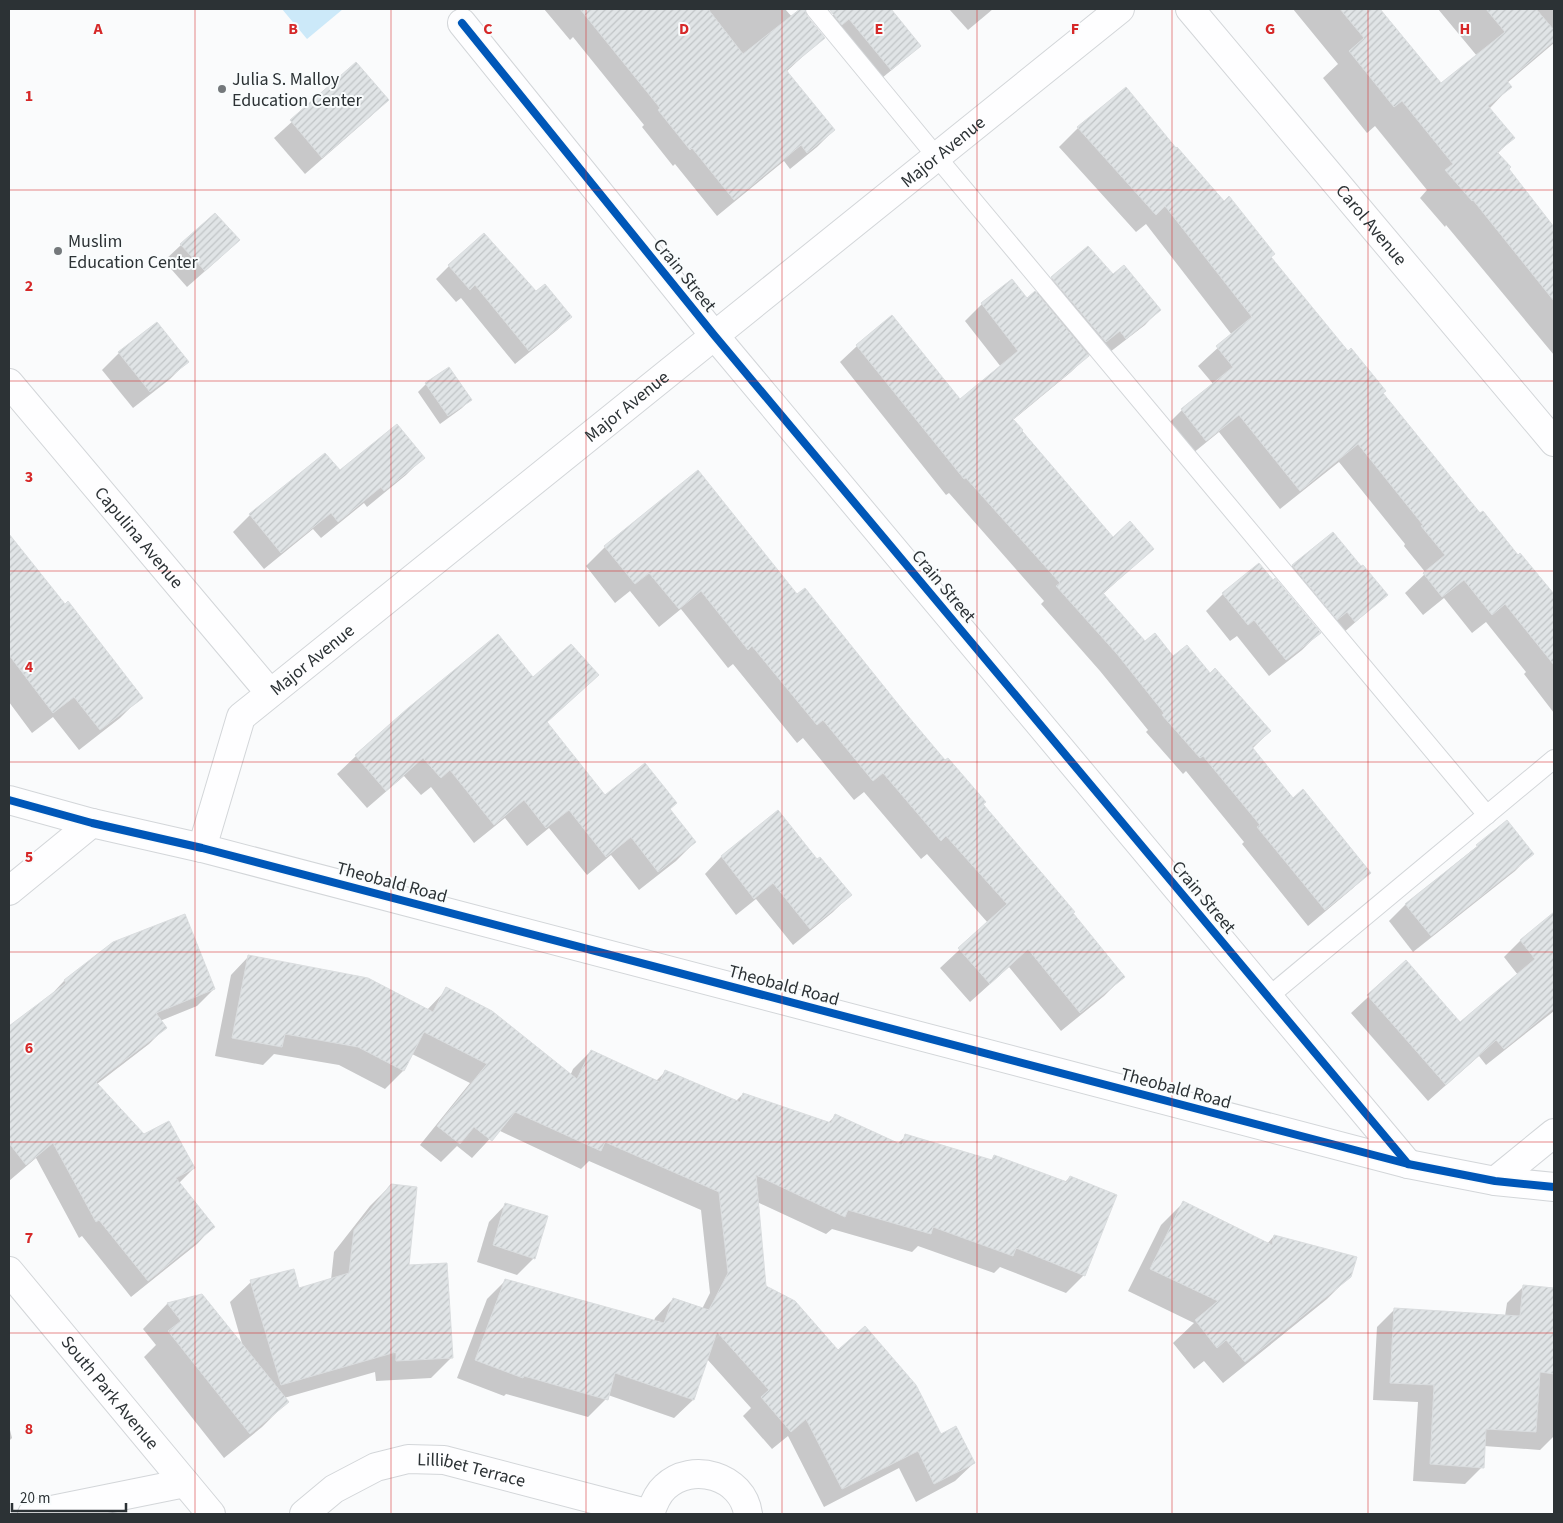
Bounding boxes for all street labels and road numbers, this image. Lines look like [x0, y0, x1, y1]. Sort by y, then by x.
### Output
street label: Major Avenue [896, 110, 991, 194]
street label: Carol Avenue [1330, 179, 1413, 271]
street label: Crain Street [647, 233, 722, 317]
street label: Major Avenue [580, 365, 675, 448]
street label: Capulina Avenue [88, 482, 189, 594]
street label: Crain Street [906, 545, 982, 628]
street label: Major Avenue [265, 618, 360, 702]
street label: Theobald Road [334, 856, 450, 909]
street label: Crain Street [1166, 856, 1242, 939]
street label: Theobald Road [726, 959, 842, 1012]
street label: Theobald Road [1118, 1062, 1234, 1115]
street label: South Park Avenue [55, 1330, 164, 1455]
street label: Lillibet Terrace [417, 1447, 528, 1494]

